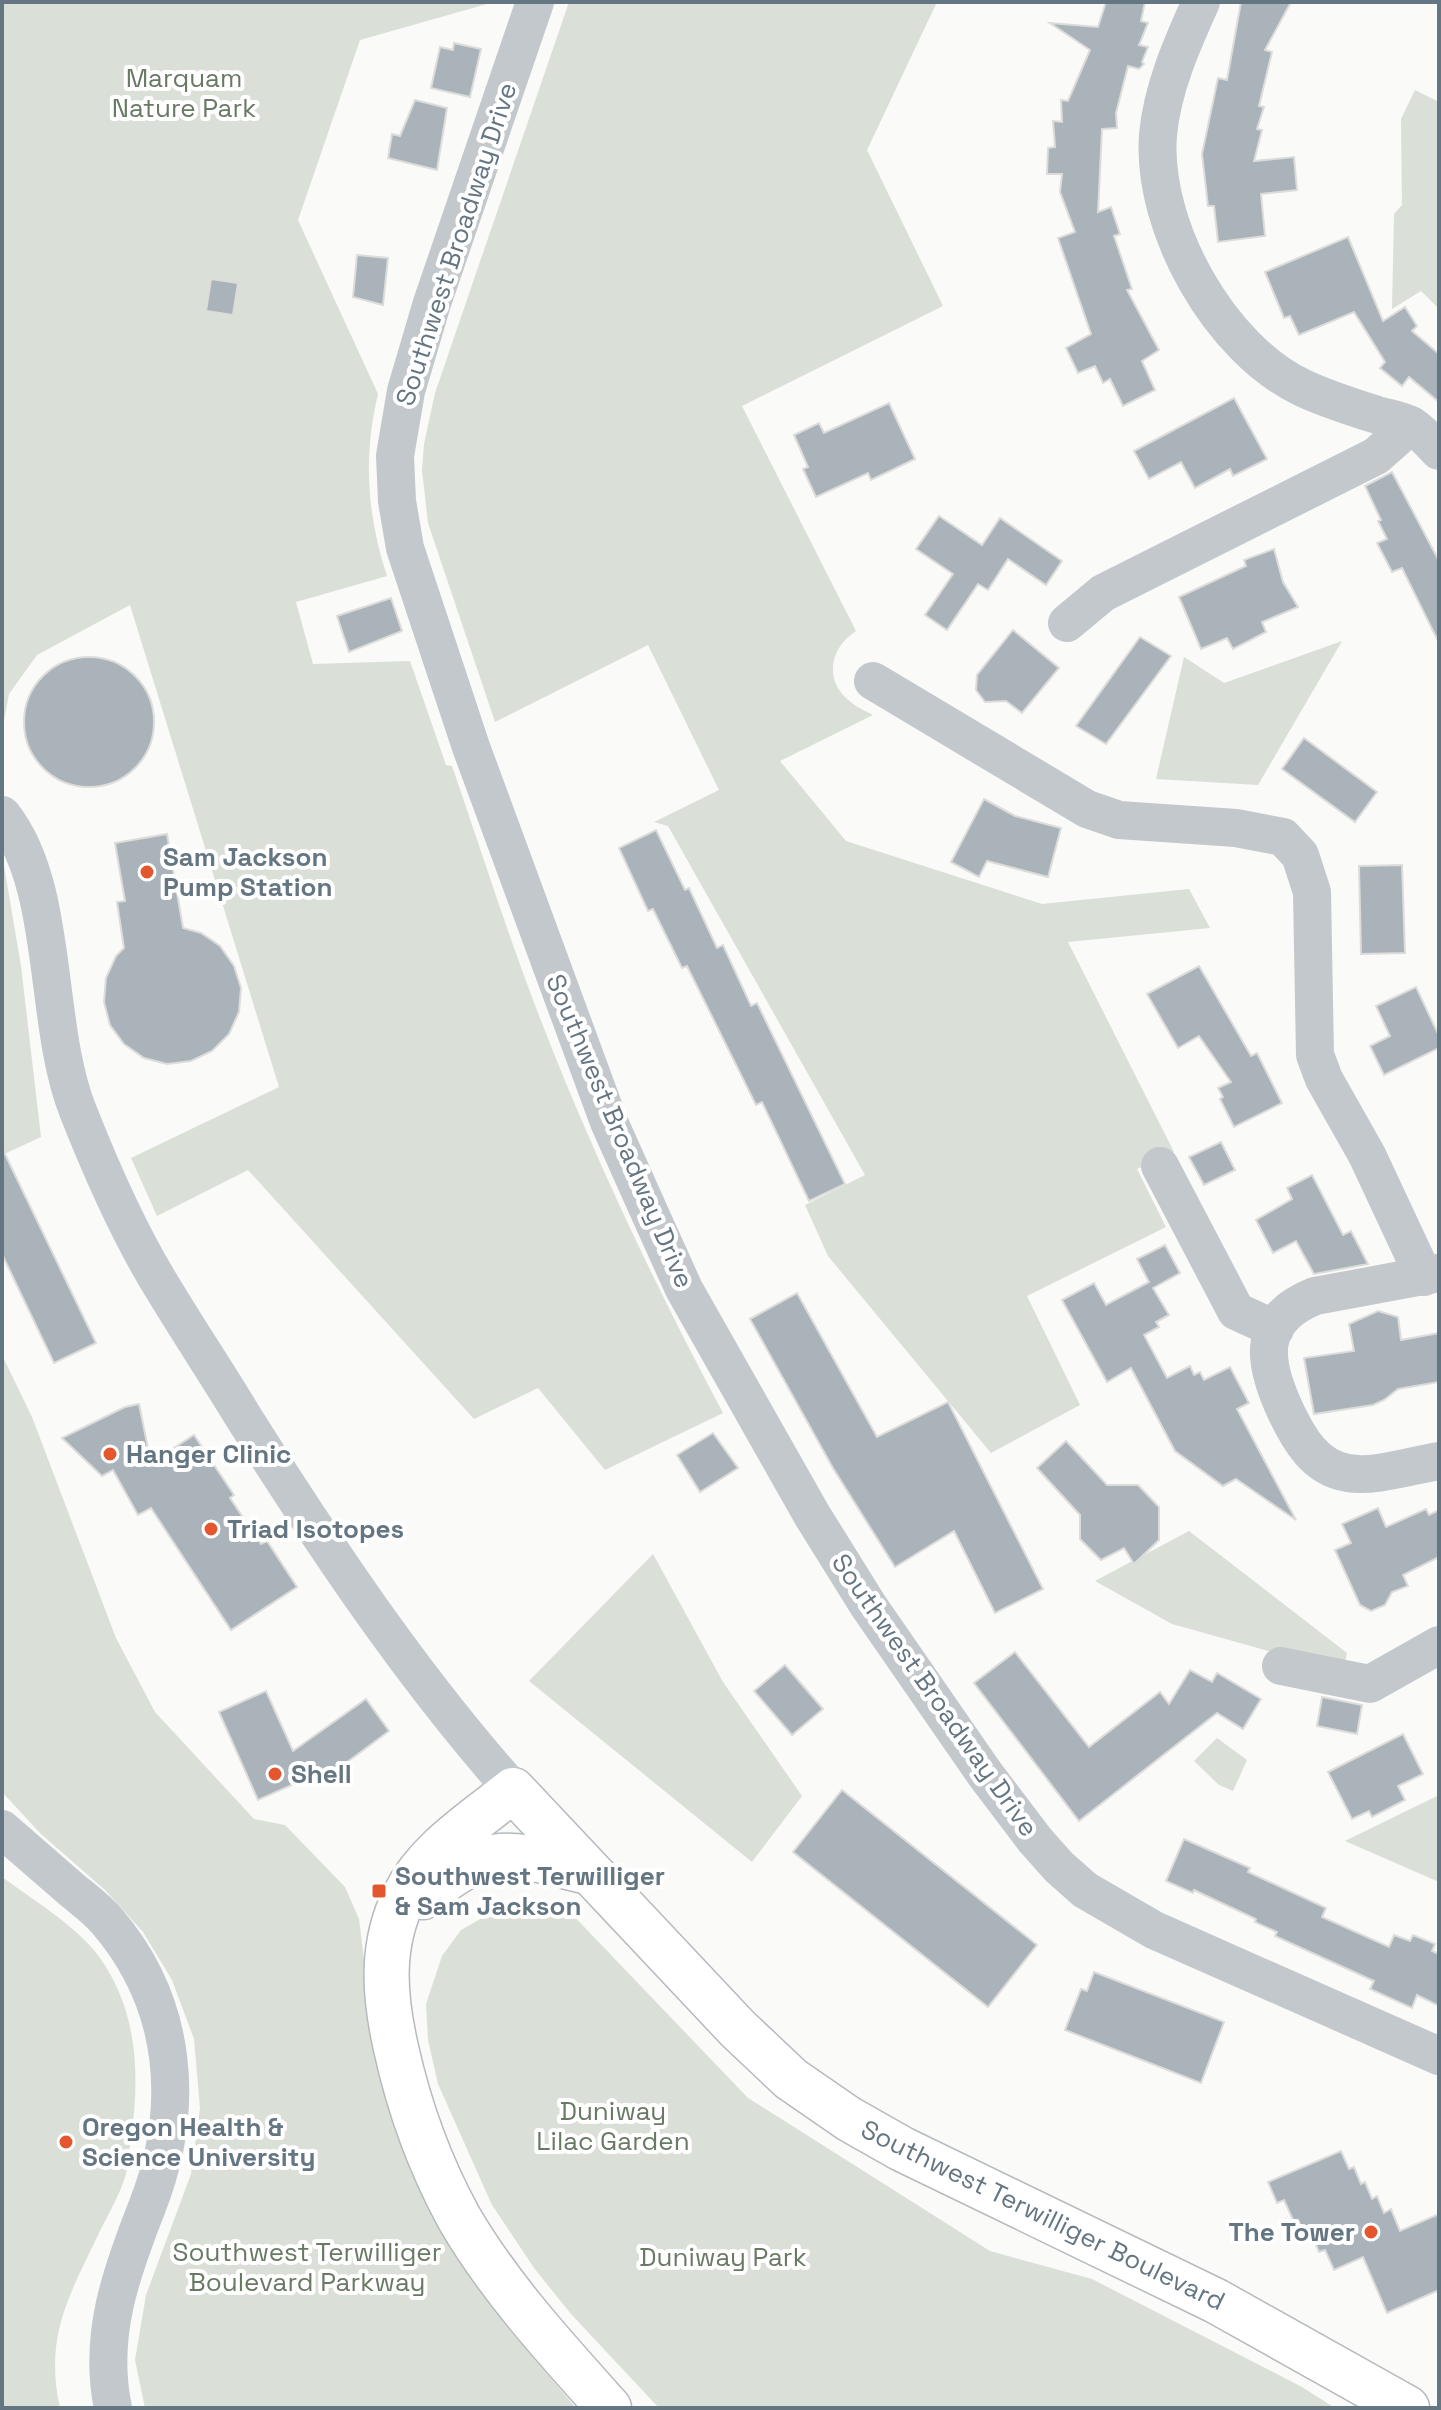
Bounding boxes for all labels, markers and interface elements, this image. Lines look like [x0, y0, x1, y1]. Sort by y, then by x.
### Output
park label: Marquam Nature Park [112, 61, 256, 125]
street label: Southwest Broadway Drive [388, 78, 524, 410]
place label: Sam Jackson Pump Station [163, 840, 333, 904]
marker: Sam Jackson Pump Station [138, 863, 156, 881]
street label: Southwest Broadway Drive [538, 969, 702, 1293]
place label: Hanger Clinic [126, 1437, 291, 1471]
marker: Hanger Clinic [101, 1445, 119, 1463]
place label: Triad Isotopes [227, 1512, 404, 1546]
marker: Triad Isotopes [202, 1520, 220, 1538]
street label: Southwest Broadway Drive [824, 1547, 1046, 1843]
place label: Shell [291, 1757, 352, 1791]
marker: Shell [266, 1765, 284, 1783]
place label: Southwest Terwilliger & Sam Jackson [395, 1859, 665, 1923]
marker: Southwest Terwilliger & Sam Jackson [370, 1882, 388, 1900]
park label: Duniway Lilac Garden [536, 2094, 690, 2158]
place label: Oregon Health & Science University [82, 2110, 315, 2174]
street label: Southwest Terwilliger Boulevard [855, 2112, 1231, 2318]
marker: Oregon Health & Science University [57, 2133, 75, 2151]
place label: The Tower [1229, 2215, 1355, 2249]
marker: The Tower [1362, 2223, 1380, 2241]
park label: Southwest Terwilliger Boulevard Parkway [172, 2235, 442, 2299]
park label: Duniway Park [639, 2240, 807, 2274]

